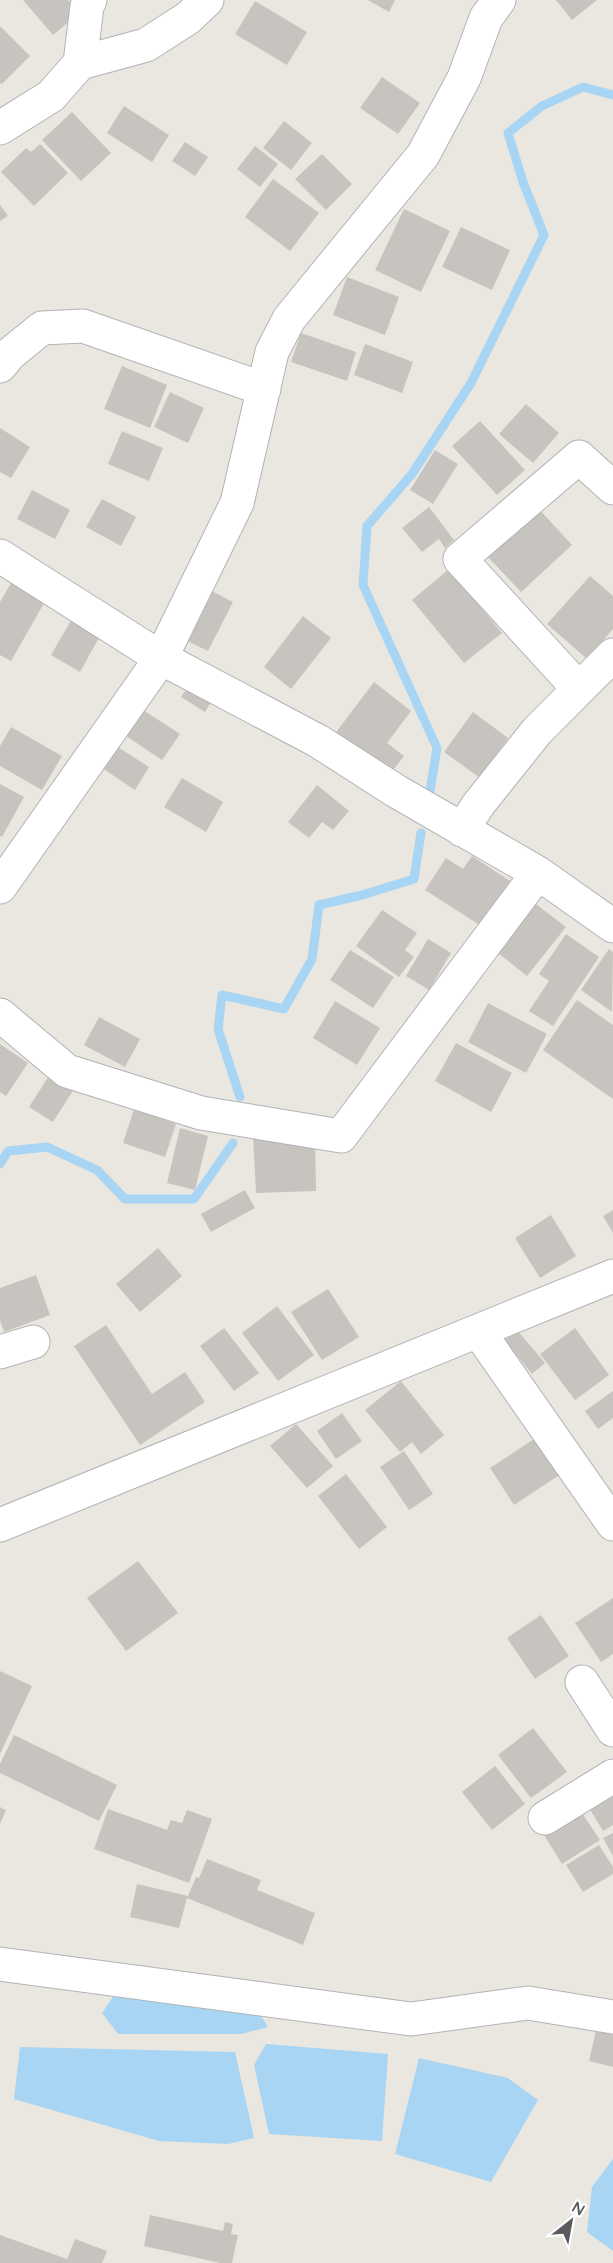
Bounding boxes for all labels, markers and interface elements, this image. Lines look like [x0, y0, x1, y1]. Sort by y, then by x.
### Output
north arrow [541, 2191, 601, 2251]
text: N [569, 2197, 589, 2220]

